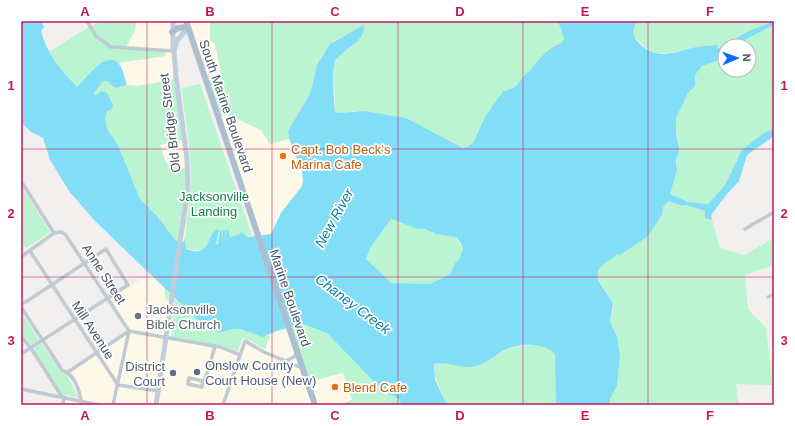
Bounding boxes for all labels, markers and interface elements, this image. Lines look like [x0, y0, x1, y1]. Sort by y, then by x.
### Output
text: A [80, 4, 90, 19]
text: B [205, 4, 215, 19]
text: C [330, 4, 340, 19]
text: D [455, 4, 465, 19]
text: E [581, 4, 590, 19]
text: F [706, 4, 714, 19]
street label: South Marine Boulevard [196, 38, 256, 174]
north arrow [717, 38, 757, 78]
text: N [741, 53, 753, 62]
street label: Old Bridge Street [156, 72, 184, 173]
text: 1 [7, 78, 15, 93]
text: 1 [780, 78, 788, 93]
place label: Capt. Bob Beck’s Marina Cafe [291, 142, 391, 172]
marker: Capt. Bob Beck’s Marina Cafe [278, 151, 288, 161]
water label: New River [311, 185, 357, 250]
park label: Jacksonville Landing [179, 189, 249, 219]
text: 2 [7, 206, 15, 221]
text: 2 [780, 206, 788, 221]
street label: Anne Street [79, 241, 129, 307]
street label: Marine Boulevard [266, 247, 314, 349]
water label: Chaney Creek [312, 271, 394, 338]
street label: Mill Avenue [69, 298, 117, 362]
place label: Jacksonville Bible Church [146, 302, 220, 332]
marker: Jacksonville Bible Church [133, 311, 143, 321]
text: 3 [7, 333, 15, 348]
text: 3 [780, 333, 788, 348]
place label: Onslow County Court House (New) [205, 358, 316, 388]
place label: District Court [125, 359, 165, 389]
marker: Onslow County Court House (New) [192, 367, 202, 377]
marker: District Court [168, 368, 178, 378]
place label: Blend Cafe [343, 380, 407, 395]
marker: Blend Cafe [330, 382, 340, 392]
text: A [80, 408, 90, 423]
text: B [205, 408, 215, 423]
text: C [330, 408, 340, 423]
text: D [455, 408, 465, 423]
text: E [581, 408, 590, 423]
text: F [706, 408, 714, 423]

